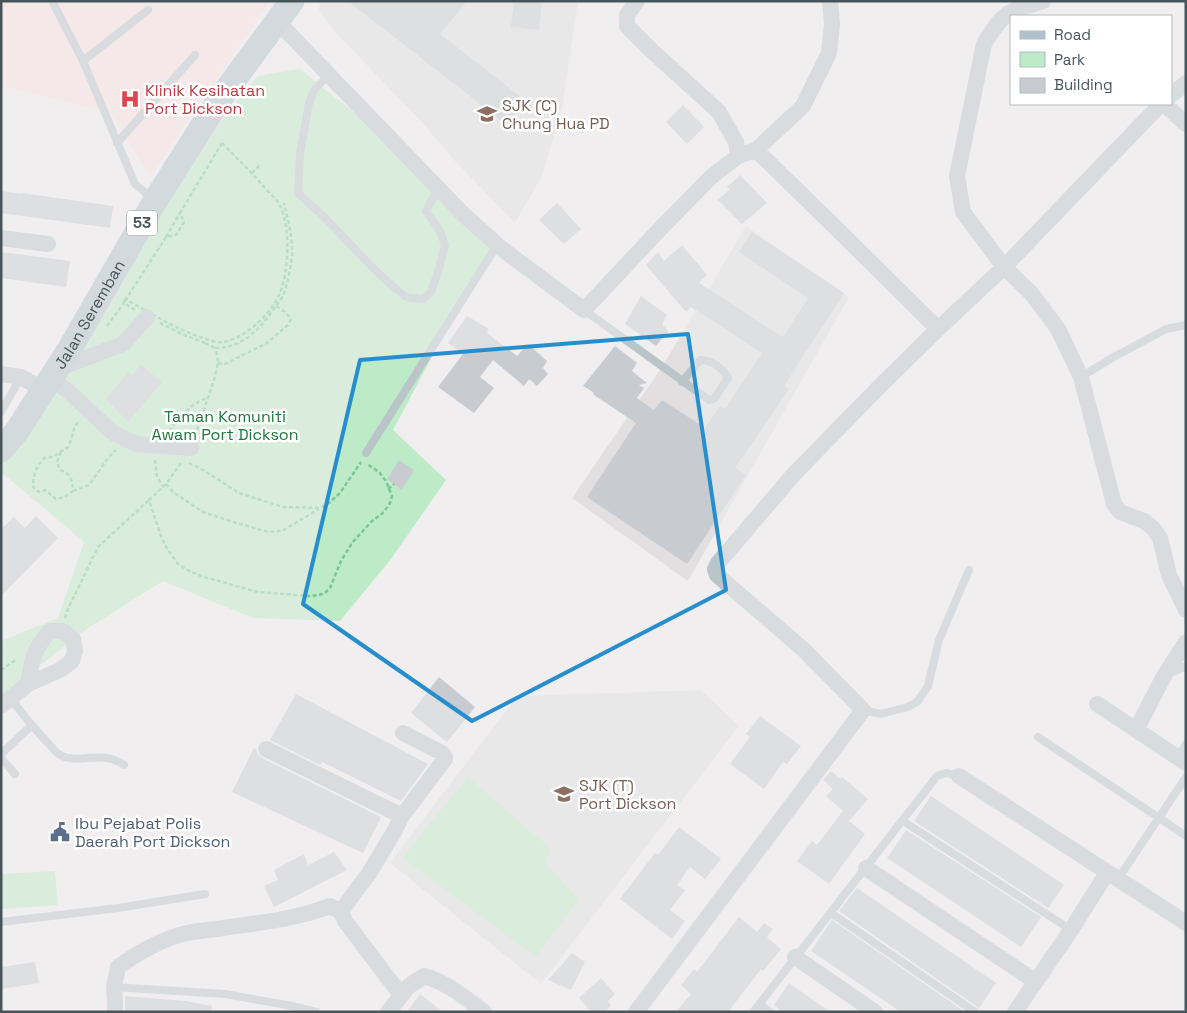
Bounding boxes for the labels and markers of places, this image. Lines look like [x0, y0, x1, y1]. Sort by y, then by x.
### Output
place label: Klinik Kesihatan Port Dickson [145, 80, 265, 119]
hospital icon: Klinik Kesihatan Port Dickson [119, 88, 141, 110]
place label: SJK (C) Chung Hua PD [502, 95, 610, 134]
school or university icon: SJK (C) Chung Hua PD [476, 103, 498, 125]
place label: SJK (T) Port Dickson [579, 775, 676, 814]
school or university icon: SJK (T) Port Dickson [553, 783, 575, 805]
place label: Ibu Pejabat Polis Daerah Port Dickson [75, 813, 230, 852]
public building icon: Ibu Pejabat Polis Daerah Port Dickson [49, 821, 71, 843]

